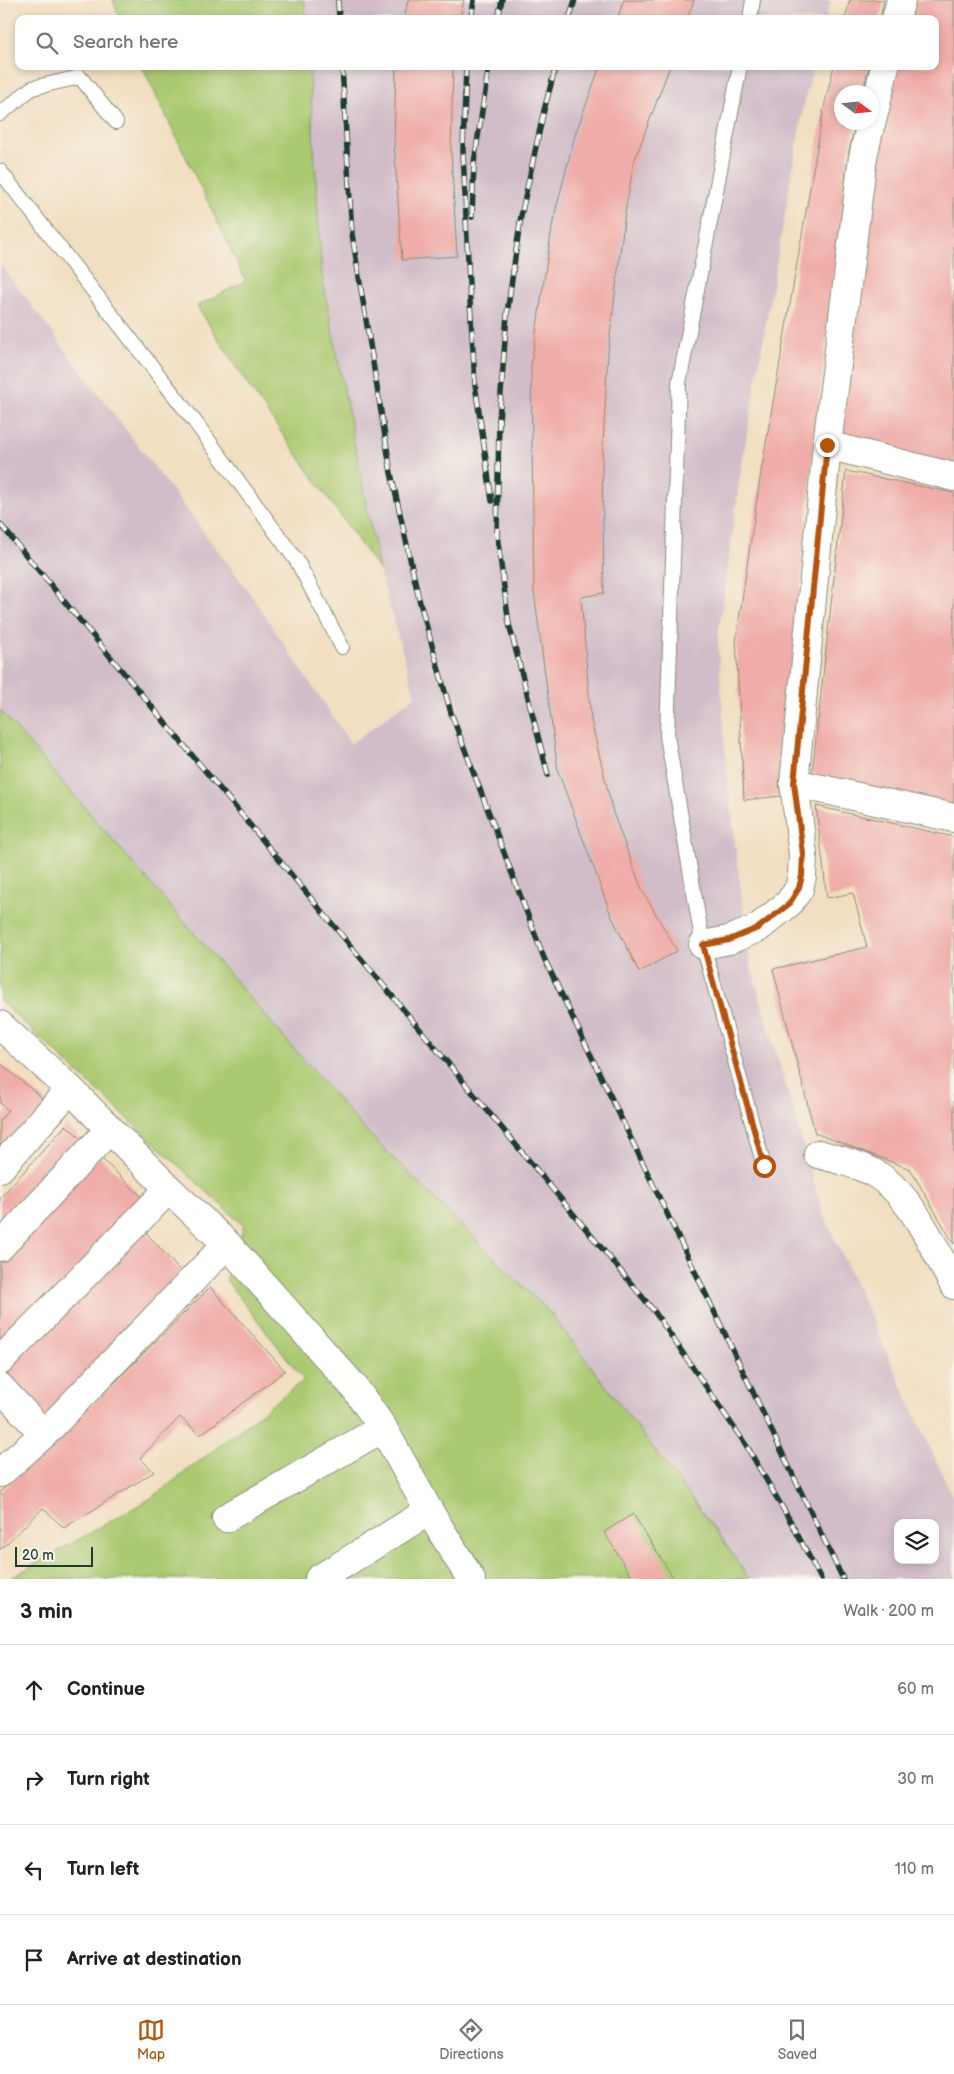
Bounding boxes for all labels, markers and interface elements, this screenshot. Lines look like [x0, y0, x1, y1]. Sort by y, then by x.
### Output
search box [15, 15, 939, 70]
icon: search [33, 29, 61, 57]
text: Search here [73, 31, 178, 54]
north arrow [834, 85, 879, 130]
route end [816, 434, 839, 457]
route start [753, 1155, 776, 1178]
map controls [894, 1519, 939, 1564]
button: layers [894, 1519, 939, 1564]
scale bar [15, 1544, 92, 1567]
text: 20 m [22, 1547, 54, 1564]
text: 3 min [20, 1599, 73, 1624]
text: Walk · 200 m [844, 1602, 934, 1621]
icon: ahead [20, 1676, 48, 1704]
text: Continue [67, 1678, 145, 1701]
text: 60 m [897, 1680, 934, 1699]
icon: right [20, 1766, 48, 1794]
text: Turn right [67, 1768, 150, 1791]
text: 30 m [897, 1770, 934, 1789]
icon: left [20, 1856, 48, 1884]
text: Turn left [67, 1858, 139, 1881]
text: 110 m [895, 1860, 934, 1879]
icon: arrive [20, 1946, 48, 1974]
text: Arrive at destination [67, 1948, 242, 1971]
tab: Map [137, 2016, 165, 2063]
tab: Directions [439, 2016, 504, 2063]
tab: Saved [778, 2016, 817, 2063]

